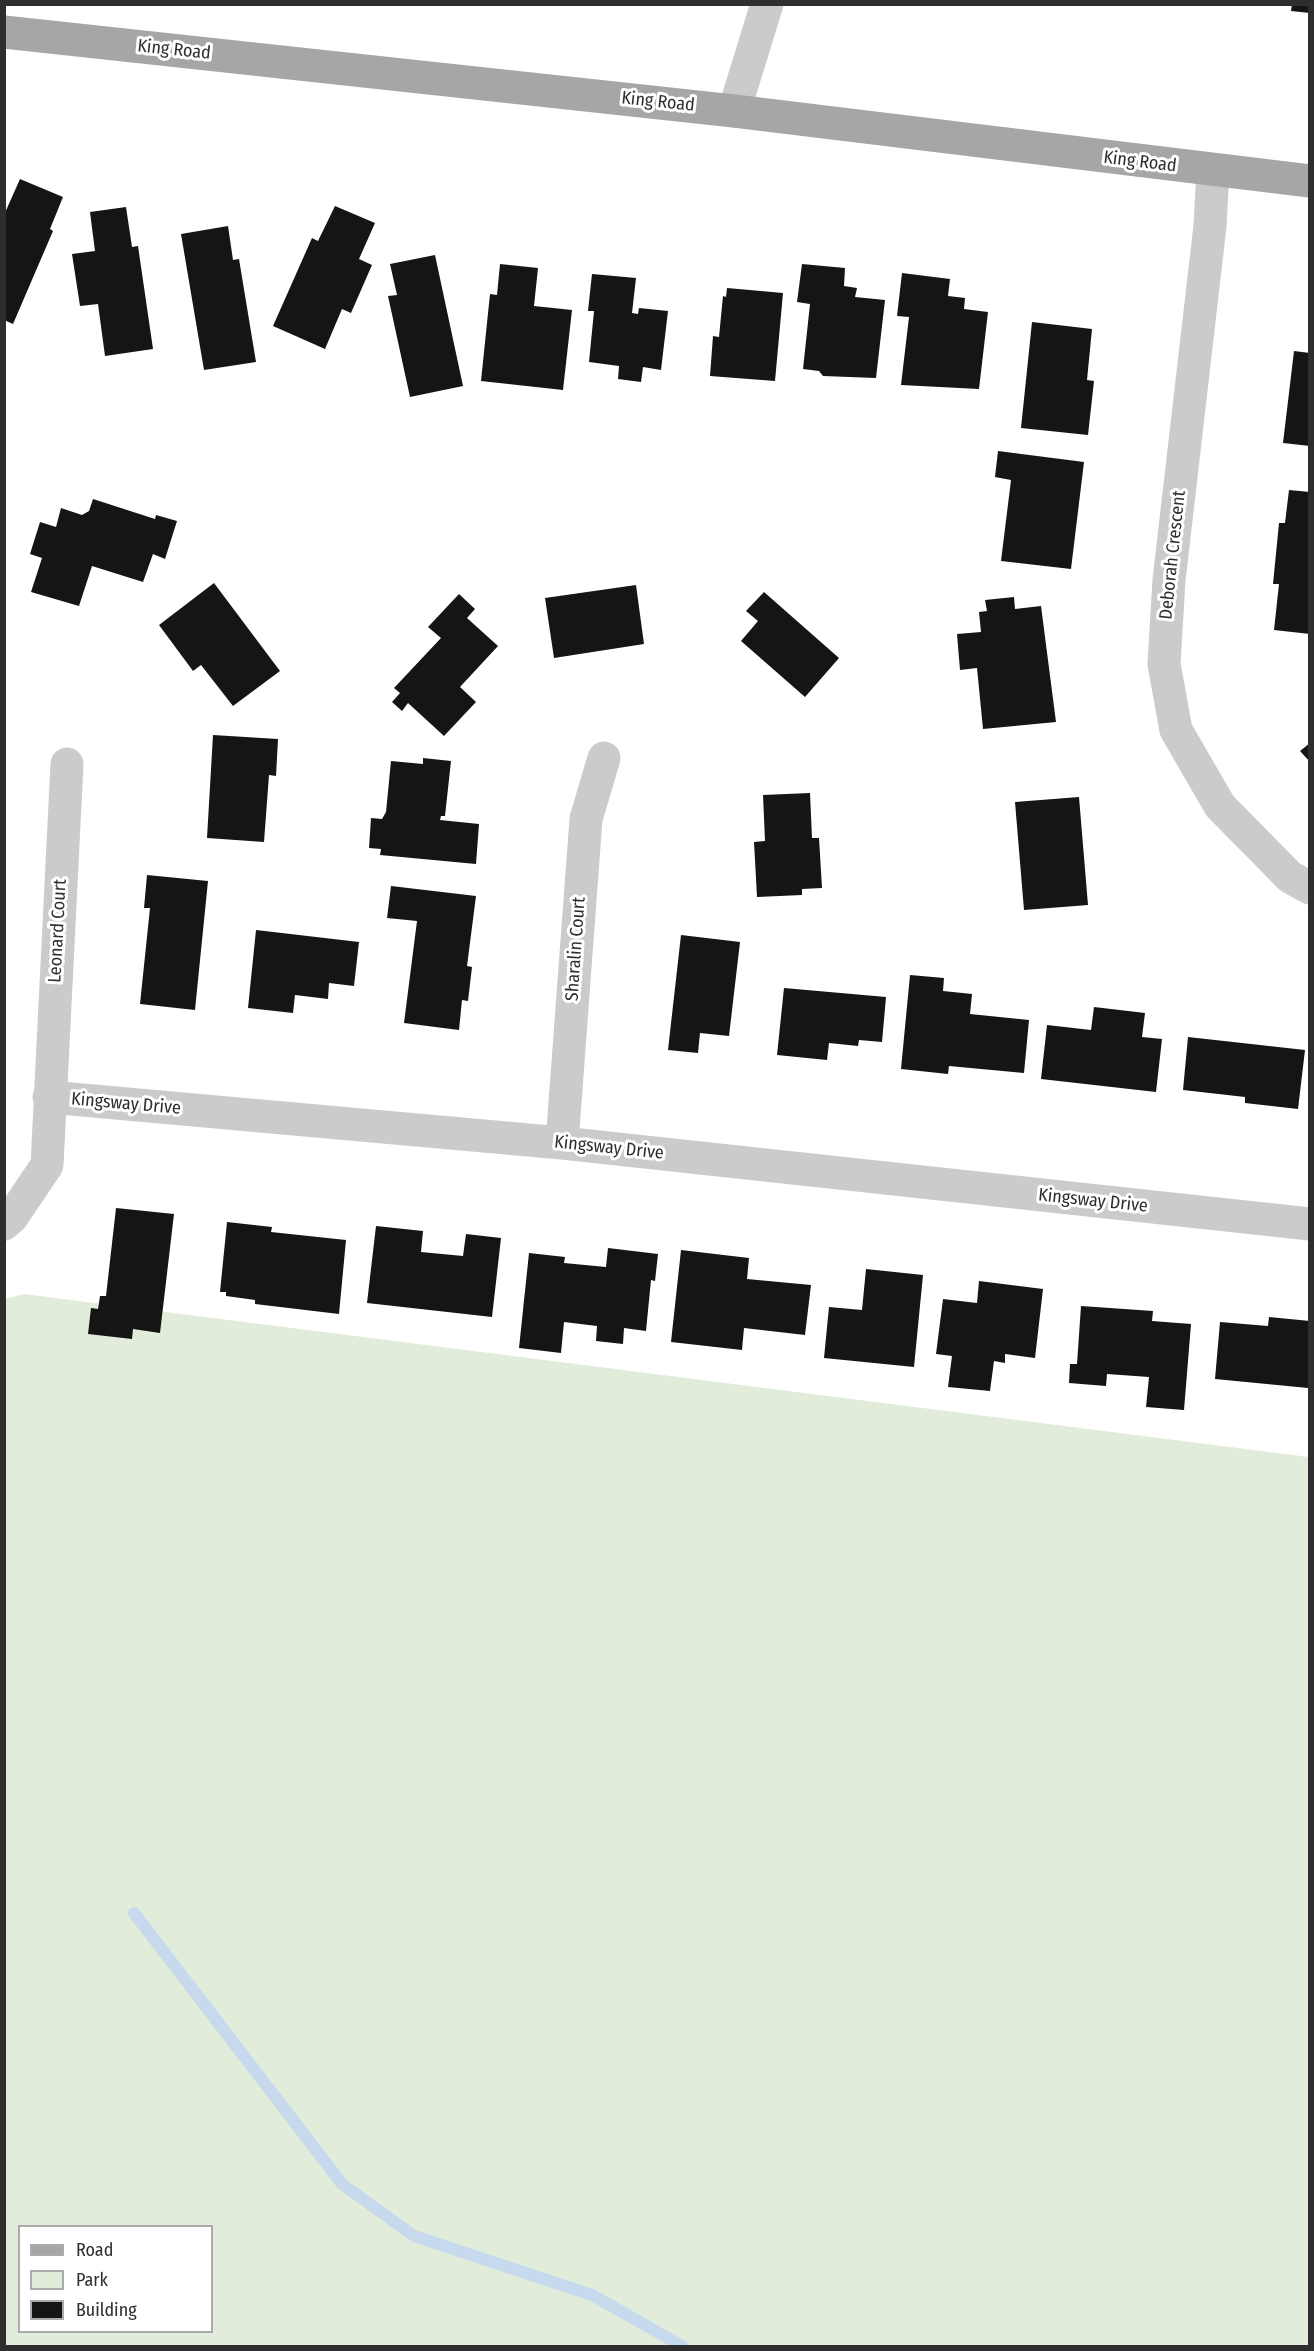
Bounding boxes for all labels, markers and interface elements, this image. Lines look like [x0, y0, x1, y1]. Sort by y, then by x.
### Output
street label: King Road [136, 35, 212, 65]
street label: King Road [620, 87, 696, 117]
street label: King Road [1102, 147, 1178, 177]
street label: Deborah Crescent [1155, 489, 1191, 621]
street label: Leonard Court [45, 879, 71, 983]
street label: Sharalin Court [562, 896, 590, 1002]
street label: Kingsway Drive [70, 1088, 182, 1120]
street label: Kingsway Drive [553, 1132, 665, 1164]
street label: Kingsway Drive [1037, 1185, 1149, 1217]
legend [18, 2225, 213, 2333]
text: Road [76, 2239, 113, 2261]
text: Park [76, 2269, 108, 2291]
text: Building [76, 2299, 137, 2321]

